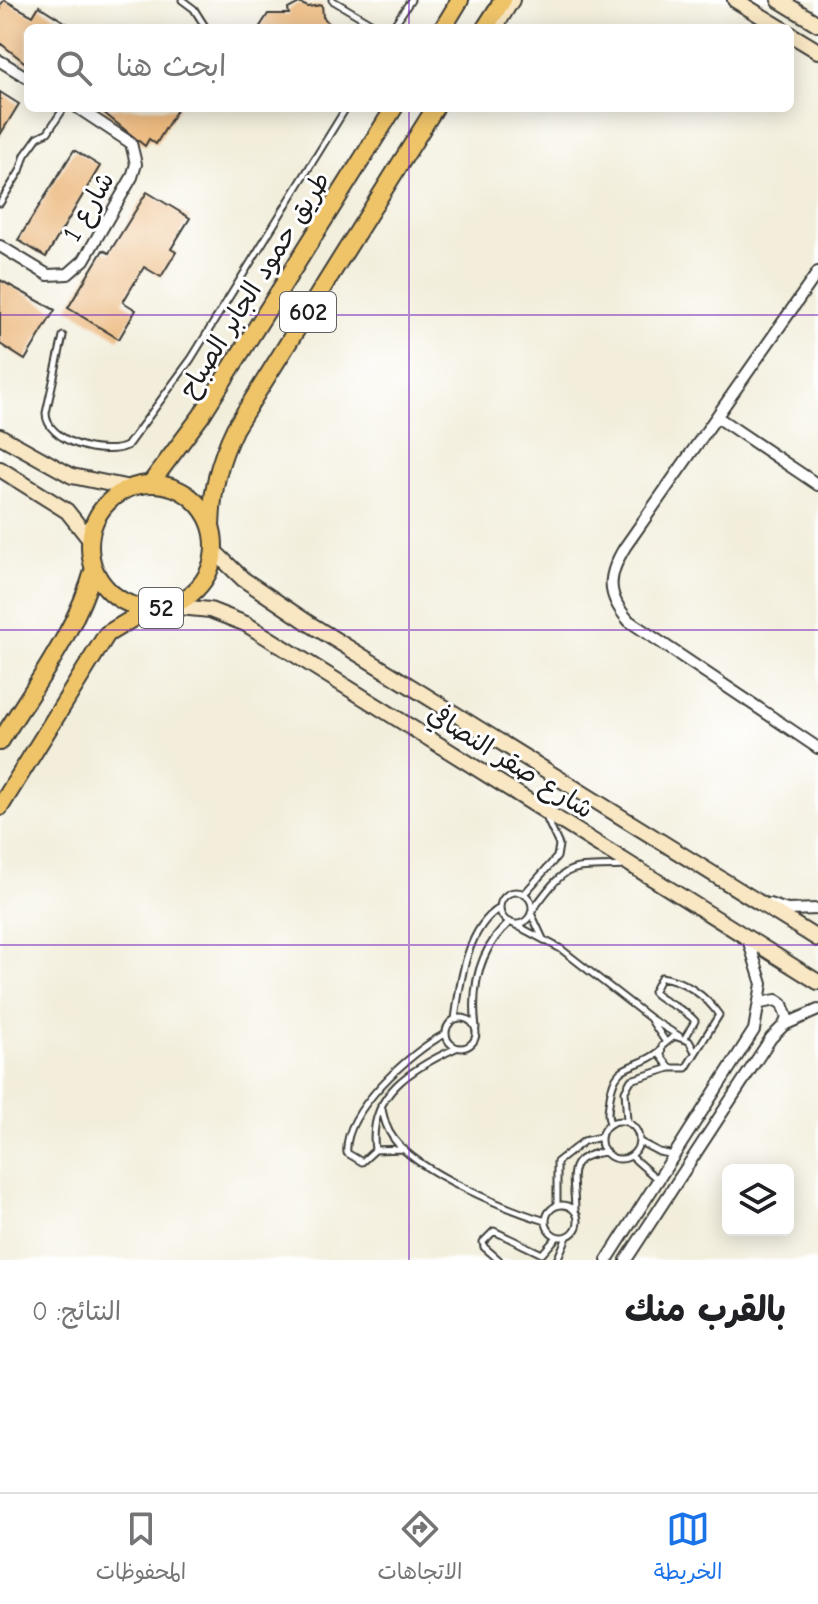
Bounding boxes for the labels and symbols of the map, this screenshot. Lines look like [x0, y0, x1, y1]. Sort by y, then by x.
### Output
street label: شارع 1 [57, 167, 123, 248]
street label: طريق حمود الجابر الصباح [173, 167, 338, 405]
road number: 602 [280, 292, 336, 332]
road number: 52 [139, 588, 183, 628]
street label: شارع صقر النصافي [420, 697, 600, 828]

